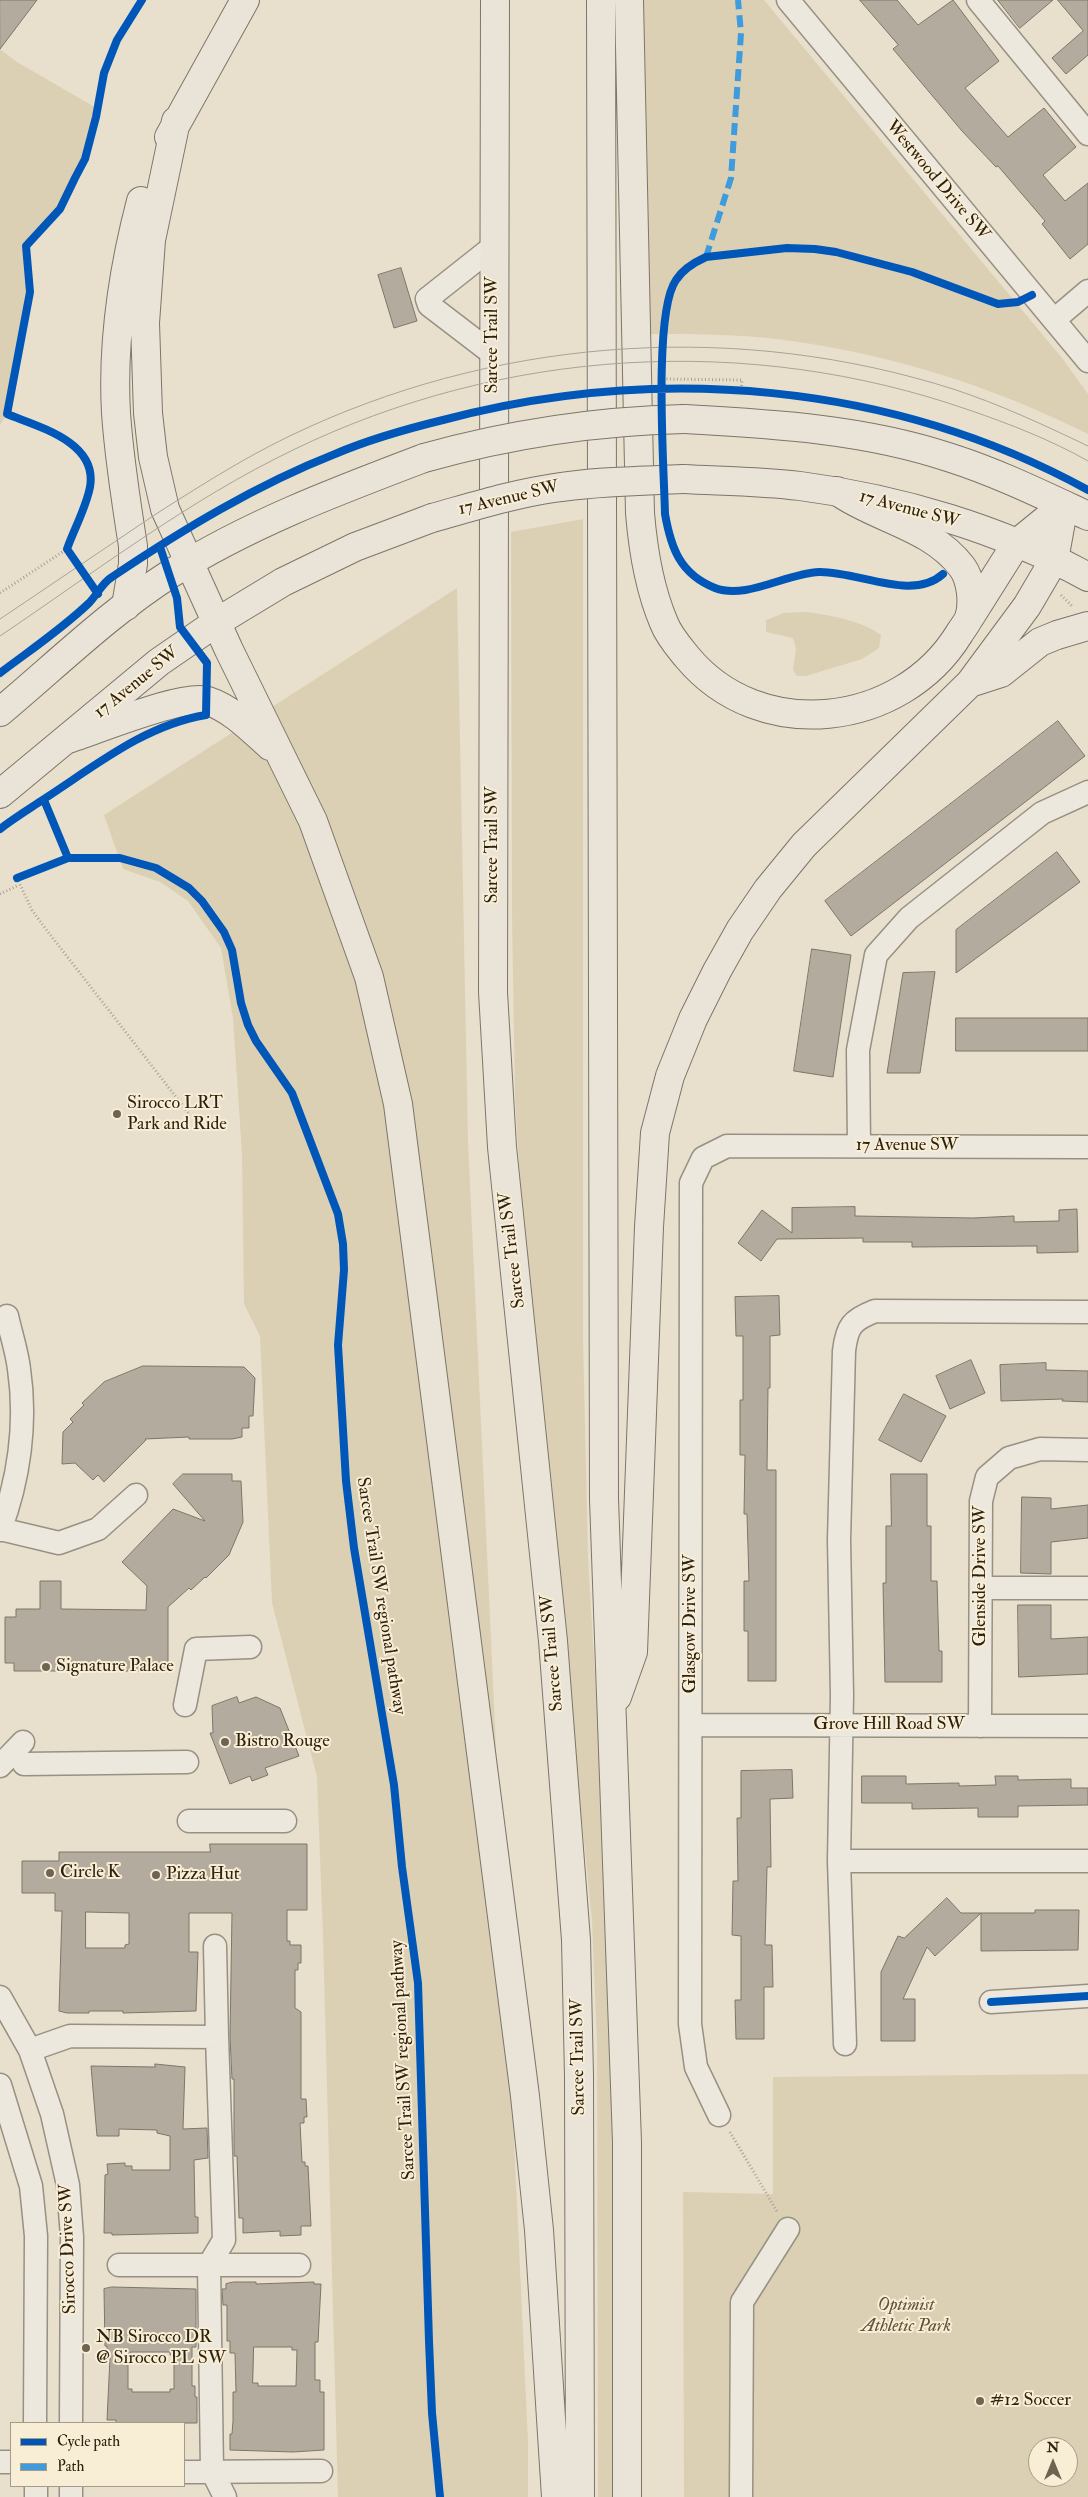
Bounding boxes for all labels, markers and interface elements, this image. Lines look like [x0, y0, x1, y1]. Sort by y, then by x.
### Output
street label: Westwood Drive SW [880, 116, 994, 246]
street label: Sarcee Trail SW [482, 276, 504, 394]
street label: 17 Avenue SW [457, 477, 561, 521]
street label: 17 Avenue SW [857, 486, 961, 534]
street label: 17 Avenue SW [90, 642, 184, 724]
street label: Sarcee Trail SW [482, 786, 504, 904]
place label: Sirocco LRT Park and Ride [127, 1093, 227, 1136]
marker: Sirocco LRT Park and Ride [111, 1108, 123, 1120]
street label: 17 Avenue SW [856, 1135, 958, 1157]
street label: Sarcee Trail SW [495, 1191, 531, 1309]
street label: Sarcee Trail SW regional pathway [351, 1476, 409, 1716]
street label: Glenside Drive SW [970, 1506, 992, 1646]
street label: Glasgow Drive SW [680, 1555, 702, 1693]
street label: Sarcee Trail SW [537, 1594, 569, 1712]
place label: Signature Palace [56, 1656, 174, 1678]
marker: Signature Palace [40, 1661, 52, 1673]
street label: Grove Hill Road SW [813, 1714, 965, 1736]
place label: Bistro Rouge [235, 1731, 330, 1753]
marker: Bistro Rouge [219, 1736, 231, 1748]
place label: Circle K [60, 1862, 120, 1884]
place label: Pizza Hut [166, 1864, 240, 1886]
marker: Circle K [44, 1867, 56, 1879]
marker: Pizza Hut [150, 1869, 162, 1881]
street label: Sarcee Trail SW regional pathway [387, 1940, 421, 2180]
street label: Sarcee Trail SW [567, 1998, 591, 2116]
street label: Sirocco Drive SW [56, 2184, 82, 2314]
park label: Optimist Athletic Park [861, 2295, 951, 2338]
place label: NB Sirocco DR @ Sirocco PL SW [96, 2327, 226, 2370]
marker: NB Sirocco DR @ Sirocco PL SW [80, 2342, 92, 2354]
place label: #12 Soccer [990, 2390, 1071, 2412]
marker: #12 Soccer [974, 2395, 986, 2407]
legend [10, 2422, 185, 2487]
text: Cycle path [57, 2432, 120, 2451]
north arrow [1028, 2437, 1078, 2487]
text: N [1047, 2439, 1059, 2456]
text: Path [57, 2457, 84, 2476]

